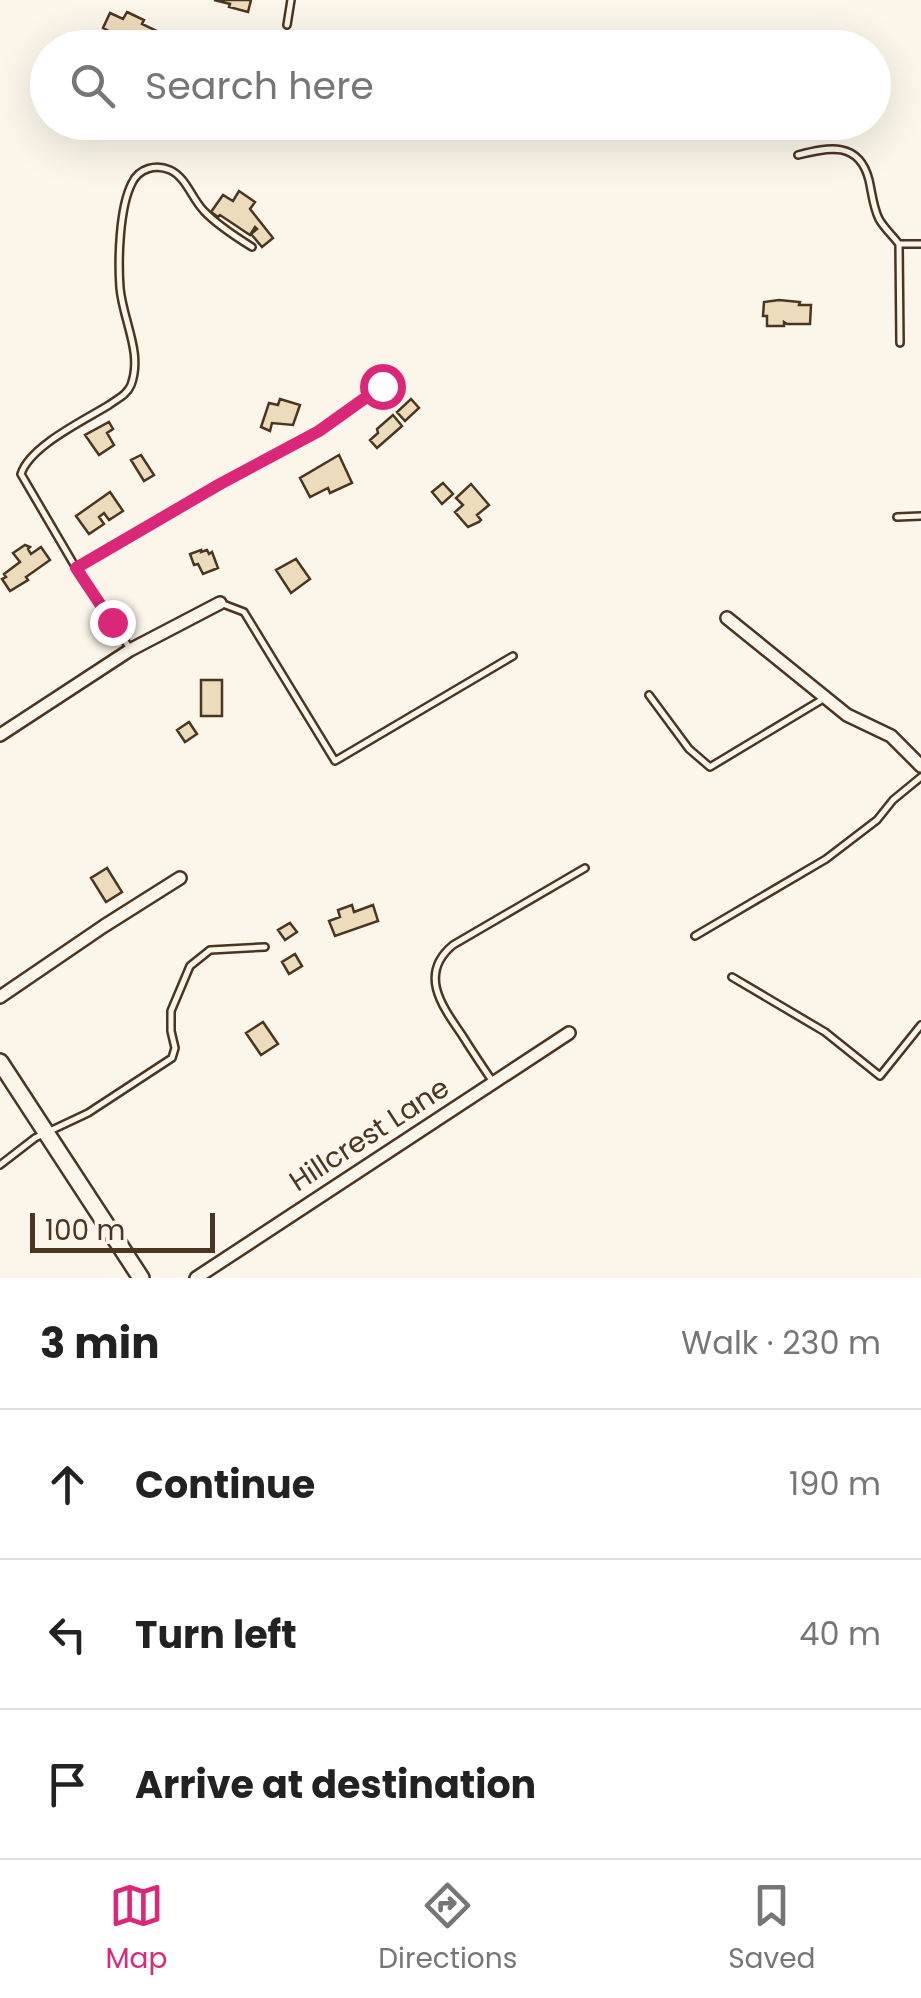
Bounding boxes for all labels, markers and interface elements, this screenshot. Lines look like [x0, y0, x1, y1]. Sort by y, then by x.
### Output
search box [30, 30, 891, 140]
icon: search [65, 58, 120, 113]
text: Search here [145, 59, 374, 112]
route start [360, 364, 406, 410]
route end [90, 600, 136, 646]
street label: Hillcrest Lane [282, 1068, 457, 1201]
scale bar [30, 1208, 215, 1252]
text: 100 m [45, 1211, 125, 1250]
text: 3 min [40, 1314, 160, 1373]
text: Walk · 230 m [681, 1320, 881, 1365]
icon: ahead [40, 1457, 95, 1512]
text: Continue [135, 1458, 315, 1511]
text: 190 m [789, 1461, 881, 1506]
icon: left [40, 1607, 95, 1662]
text: Turn left [135, 1608, 297, 1661]
text: 40 m [799, 1611, 881, 1656]
icon: arrive [40, 1757, 95, 1812]
text: Arrive at destination [135, 1758, 536, 1811]
tab: Map [105, 1878, 167, 1980]
tab: Directions [378, 1878, 517, 1980]
tab: Saved [728, 1878, 816, 1980]

